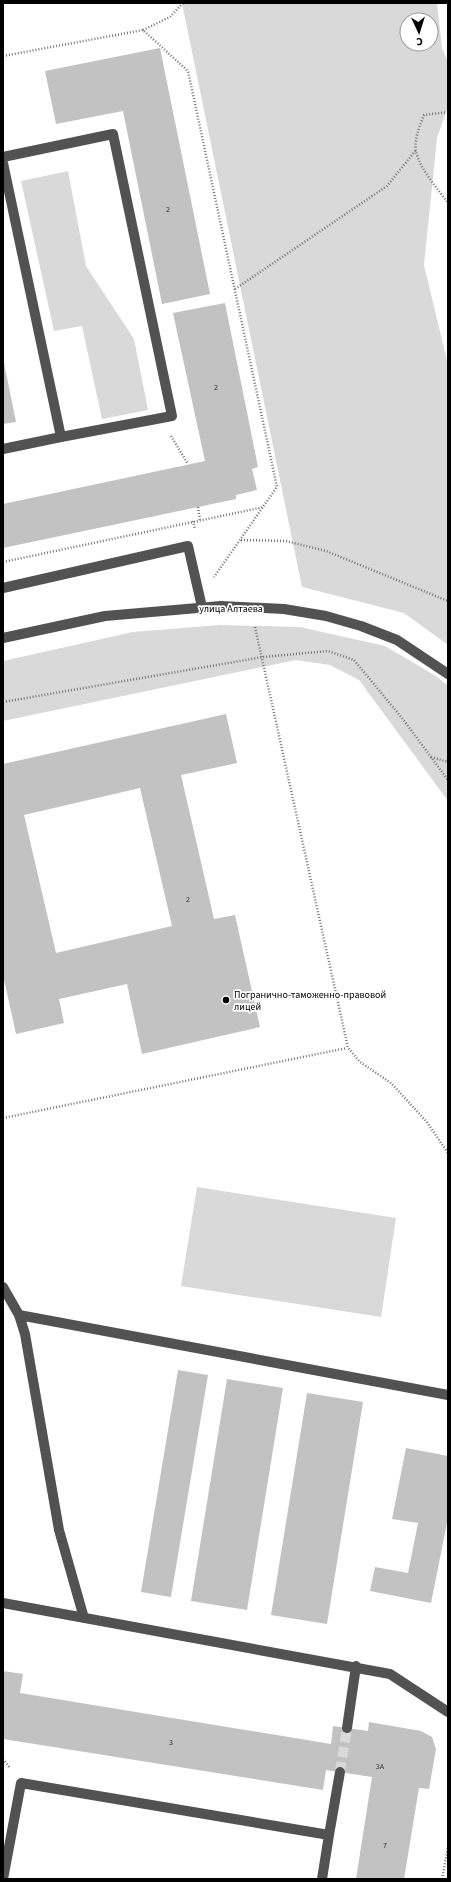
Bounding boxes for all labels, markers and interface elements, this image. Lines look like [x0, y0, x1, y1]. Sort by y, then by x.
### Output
north arrow [399, 12, 439, 52]
text: С [415, 34, 423, 49]
house number: 2 [166, 204, 170, 215]
house number: 2 [214, 382, 218, 393]
street label: улица Алтаева [199, 602, 263, 616]
house number: 2 [186, 894, 190, 905]
place label: Погранично-таможенно-правовой лицей [234, 988, 386, 1014]
marker: Погранично-таможенно-правовой лицей [221, 995, 231, 1005]
house number: 3 [169, 1737, 173, 1748]
house number: 3А [376, 1761, 385, 1772]
house number: 7 [383, 1840, 387, 1851]

